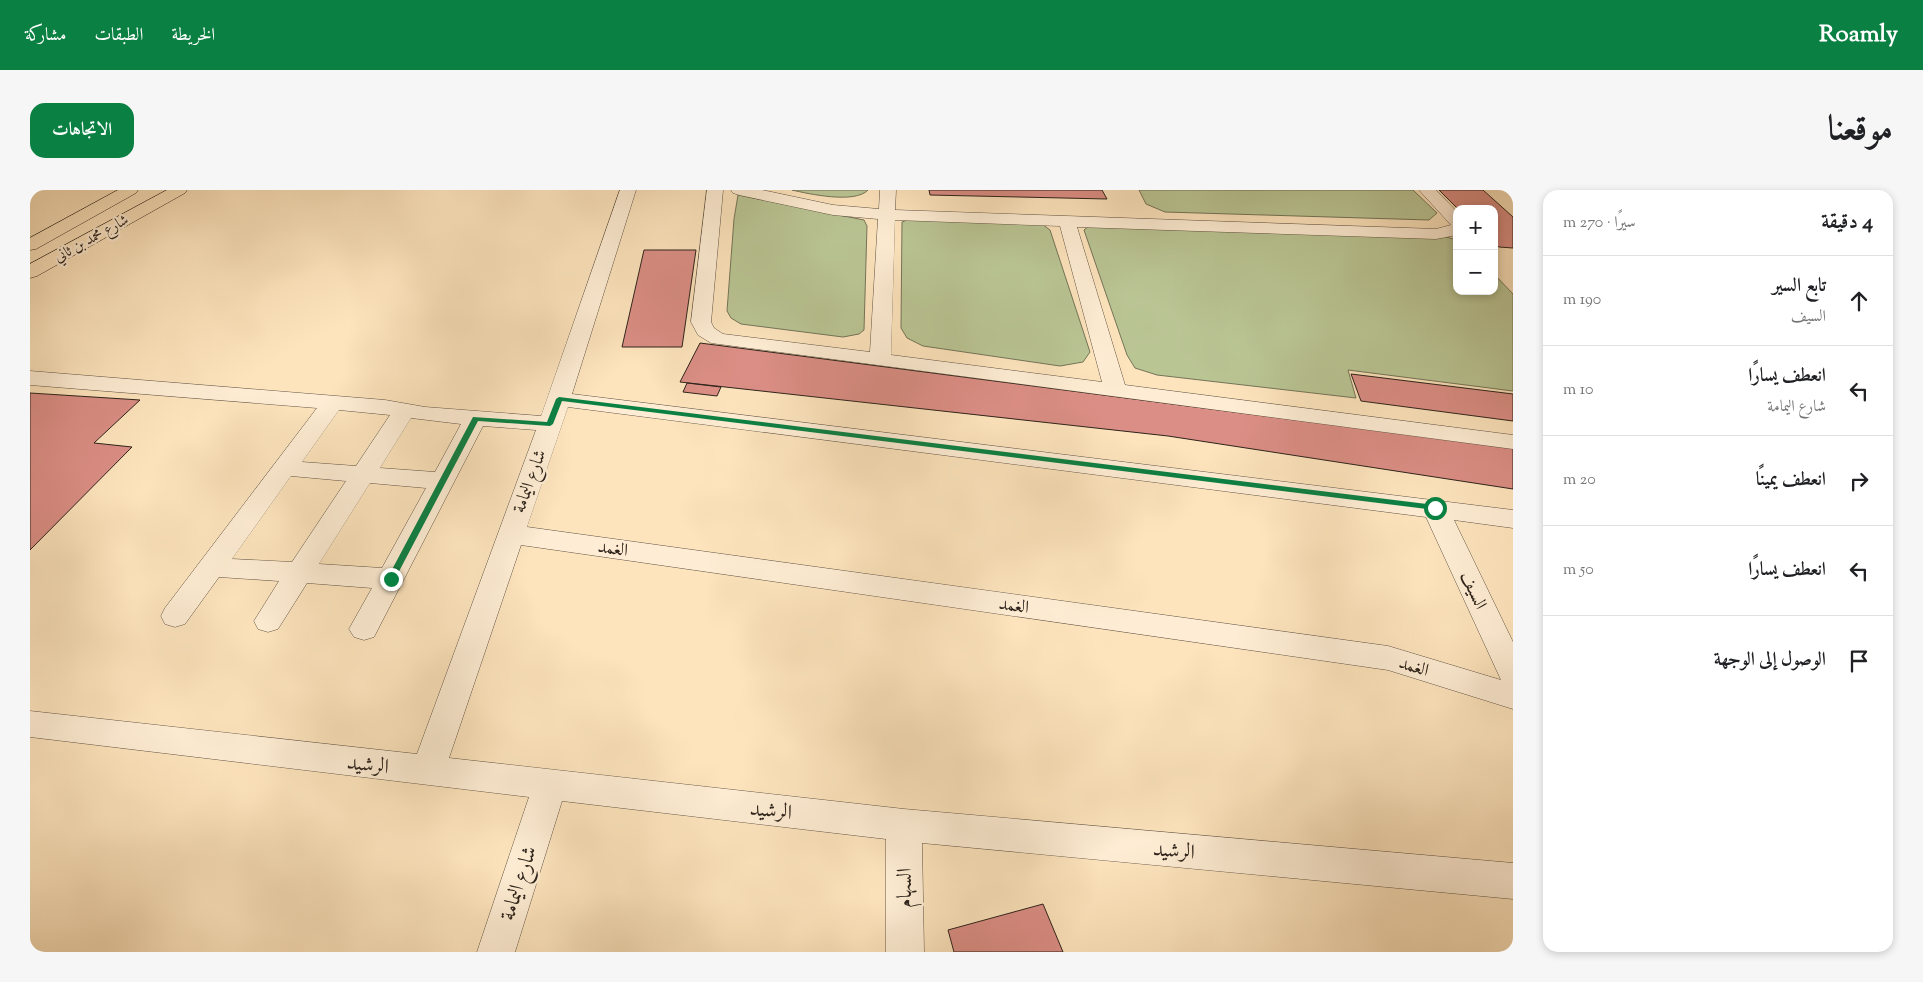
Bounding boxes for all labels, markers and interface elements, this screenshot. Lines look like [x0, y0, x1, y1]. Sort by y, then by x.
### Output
text: Roamly [1819, 18, 1898, 52]
text: مشاركة [25, 23, 66, 49]
text: الطبقات [94, 23, 143, 49]
text: الخريطة [171, 23, 215, 49]
button: الاتجاهات [30, 103, 134, 158]
text: موقعنا [1828, 105, 1893, 156]
map controls [1453, 205, 1498, 295]
button: + [1453, 205, 1498, 250]
text: 4 دقيقة [1821, 208, 1873, 238]
street label: شارع محمد بن ثاني [51, 210, 133, 269]
text: سيرًا · 270 m [1563, 212, 1636, 235]
button: − [1453, 250, 1498, 295]
text: تابع السير [1772, 273, 1826, 300]
icon: ahead [1845, 287, 1873, 315]
text: 190 m [1563, 289, 1601, 312]
text: السيف [1791, 306, 1826, 329]
text: انعطف يسارًا [1748, 363, 1826, 390]
icon: left [1845, 377, 1873, 405]
text: 10 m [1563, 379, 1593, 402]
text: شارع اليمامة [1767, 396, 1826, 419]
street label: شارع اليمامة [507, 446, 554, 517]
text: انعطف يمينًا [1756, 467, 1826, 494]
icon: right [1845, 467, 1873, 495]
text: 20 m [1563, 469, 1596, 492]
route start [1424, 497, 1447, 520]
street label: الغمد [596, 535, 630, 565]
text: انعطف يسارًا [1748, 557, 1826, 584]
icon: left [1845, 557, 1873, 585]
text: 50 m [1563, 559, 1594, 582]
street label: السيف [1452, 567, 1492, 614]
route end [380, 568, 403, 591]
street label: الغمد [997, 592, 1031, 622]
text: الوصول إلى الوجهة [1714, 647, 1826, 674]
icon: arrive [1845, 647, 1873, 675]
street label: الغمد [1395, 651, 1432, 685]
street label: الرشيد [345, 749, 391, 783]
street label: الرشيد [748, 795, 793, 829]
street label: الرشيد [1152, 835, 1196, 869]
street label: شارع اليمامة [494, 842, 547, 925]
street label: السهام [891, 868, 922, 908]

